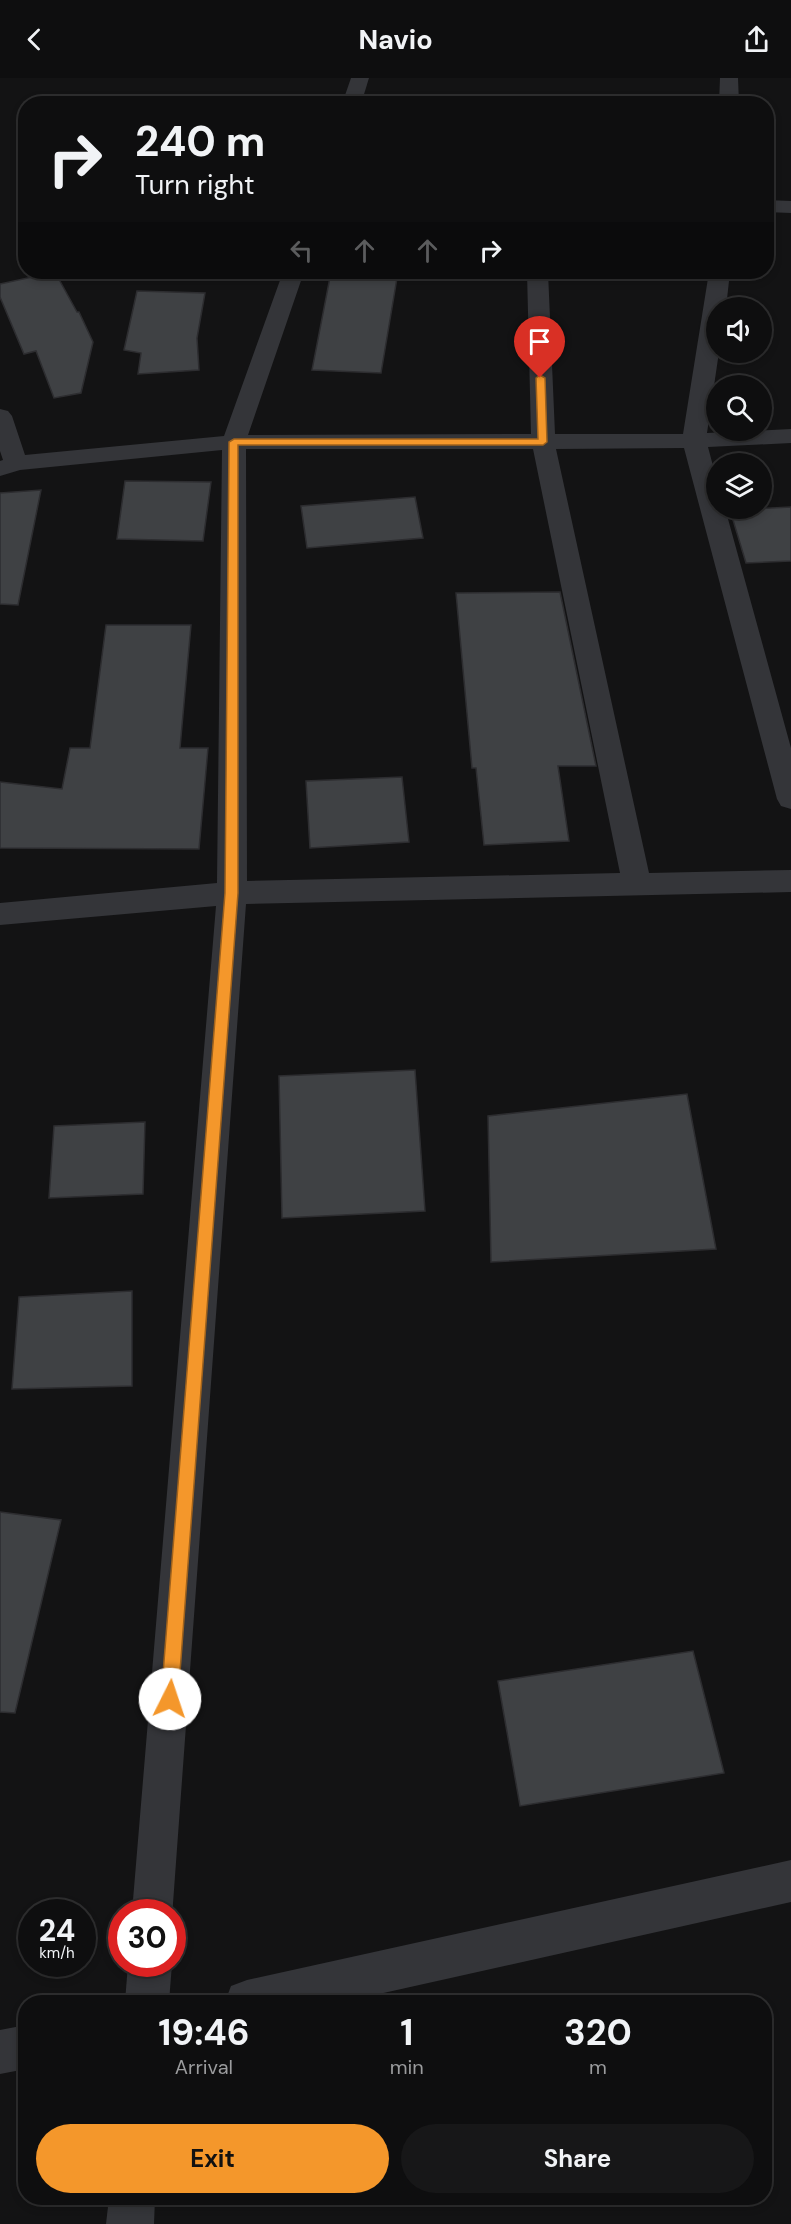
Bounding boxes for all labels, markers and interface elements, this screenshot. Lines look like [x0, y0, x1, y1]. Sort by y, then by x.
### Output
text: Navio [358, 22, 433, 57]
icon: back [18, 23, 51, 56]
icon: share [740, 23, 773, 56]
text: 240 m [135, 114, 265, 169]
icon: right [36, 120, 114, 198]
text: Turn right [135, 167, 255, 202]
icon: left [285, 234, 318, 267]
icon: ahead [348, 234, 381, 267]
icon: ahead [411, 234, 444, 267]
icon: right [474, 234, 507, 267]
map controls [706, 297, 772, 519]
button: sound [706, 297, 772, 363]
pin [514, 316, 565, 378]
icon: arrive [523, 325, 556, 358]
button: search [706, 375, 772, 441]
button: layers [706, 453, 772, 519]
position arrow [138, 1667, 202, 1731]
speed limit sign: 30 [108, 1899, 186, 1977]
text: 24 [39, 1911, 75, 1950]
text: km/h [39, 1943, 75, 1963]
text: 19:46 [158, 2009, 250, 2056]
text: 1 [400, 2009, 413, 2056]
text: 320 [564, 2009, 632, 2056]
text: Arrival [175, 2054, 233, 2080]
text: min [390, 2054, 424, 2080]
text: m [589, 2054, 607, 2080]
button: Exit [36, 2124, 389, 2193]
button: Share [401, 2124, 754, 2193]

